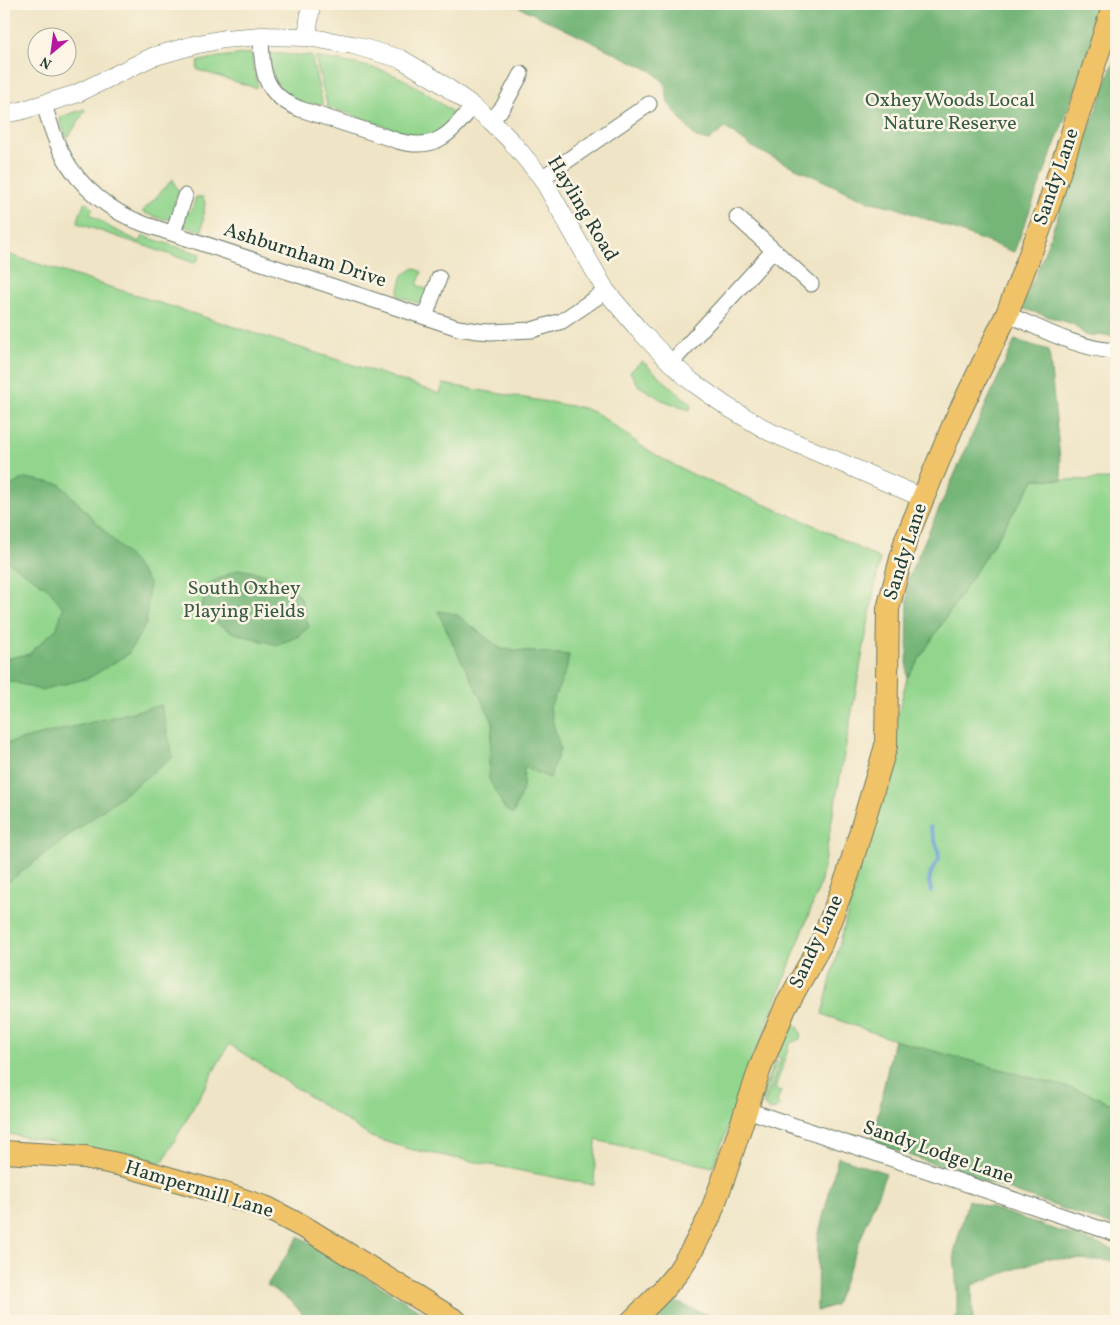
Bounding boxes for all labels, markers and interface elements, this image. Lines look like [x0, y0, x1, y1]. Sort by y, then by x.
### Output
north arrow [28, 28, 78, 78]
text: N [37, 51, 55, 73]
park label: Oxhey Woods Local Nature Reserve [865, 87, 1035, 138]
street label: Sandy Lane [1027, 125, 1087, 229]
street label: Hayling Road [539, 151, 625, 267]
street label: Ashburnham Drive [220, 216, 390, 296]
street label: Sandy Lane [877, 500, 935, 604]
park label: South Oxhey Playing Fields [183, 575, 305, 626]
street label: Sandy Lane [783, 890, 851, 994]
street label: Sandy Lodge Lane [859, 1114, 1017, 1192]
street label: Hampermill Lane [121, 1154, 277, 1226]

